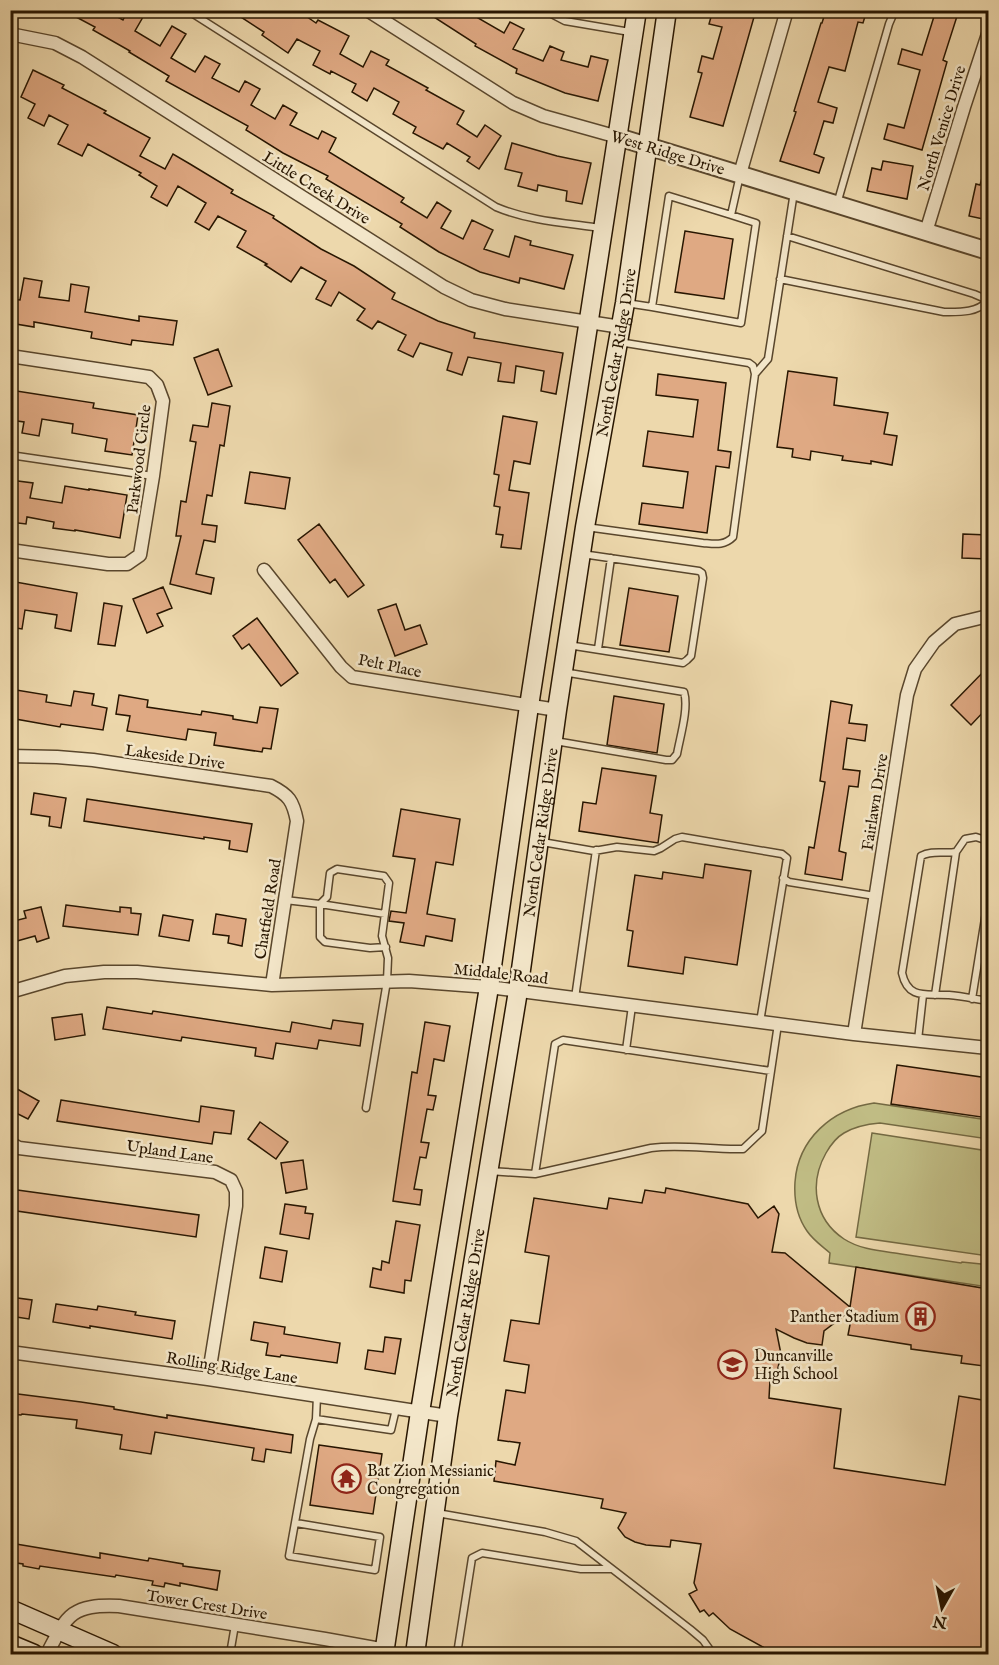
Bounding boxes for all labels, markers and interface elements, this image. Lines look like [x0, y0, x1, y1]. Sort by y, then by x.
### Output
street label: North Venice Drive [914, 63, 971, 194]
street label: West Ridge Drive [608, 127, 727, 181]
street label: Little Creek Drive [258, 148, 373, 230]
street label: North Cedar Ridge Drive [593, 267, 642, 439]
street label: Parkwood Circle [123, 403, 157, 515]
street label: Pelt Place [356, 650, 423, 683]
street label: Lakeside Drive [124, 741, 226, 775]
street label: North Cedar Ridge Drive [520, 747, 564, 919]
street label: Fairlawn Drive [858, 752, 894, 852]
street label: Chatfield Road [251, 857, 287, 961]
street label: Middale Road [453, 960, 549, 990]
street label: Upland Lane [125, 1137, 215, 1169]
street label: North Cedar Ridge Drive [443, 1227, 491, 1399]
building icon: Panther Stadium [904, 1300, 936, 1332]
place label: Panther Stadium [790, 1308, 899, 1328]
place label: Duncanville High School [754, 1347, 838, 1385]
school or university icon: Duncanville High School [717, 1348, 749, 1380]
street label: Rolling Ridge Lane [164, 1349, 299, 1389]
place label: Bat Zion Messianic Congregation [367, 1462, 494, 1500]
temple icon: Bat Zion Messianic Congregation [330, 1463, 362, 1495]
north arrow [912, 1578, 972, 1638]
street label: Tower Crest Drive [145, 1587, 269, 1625]
text: N [931, 1610, 949, 1632]

